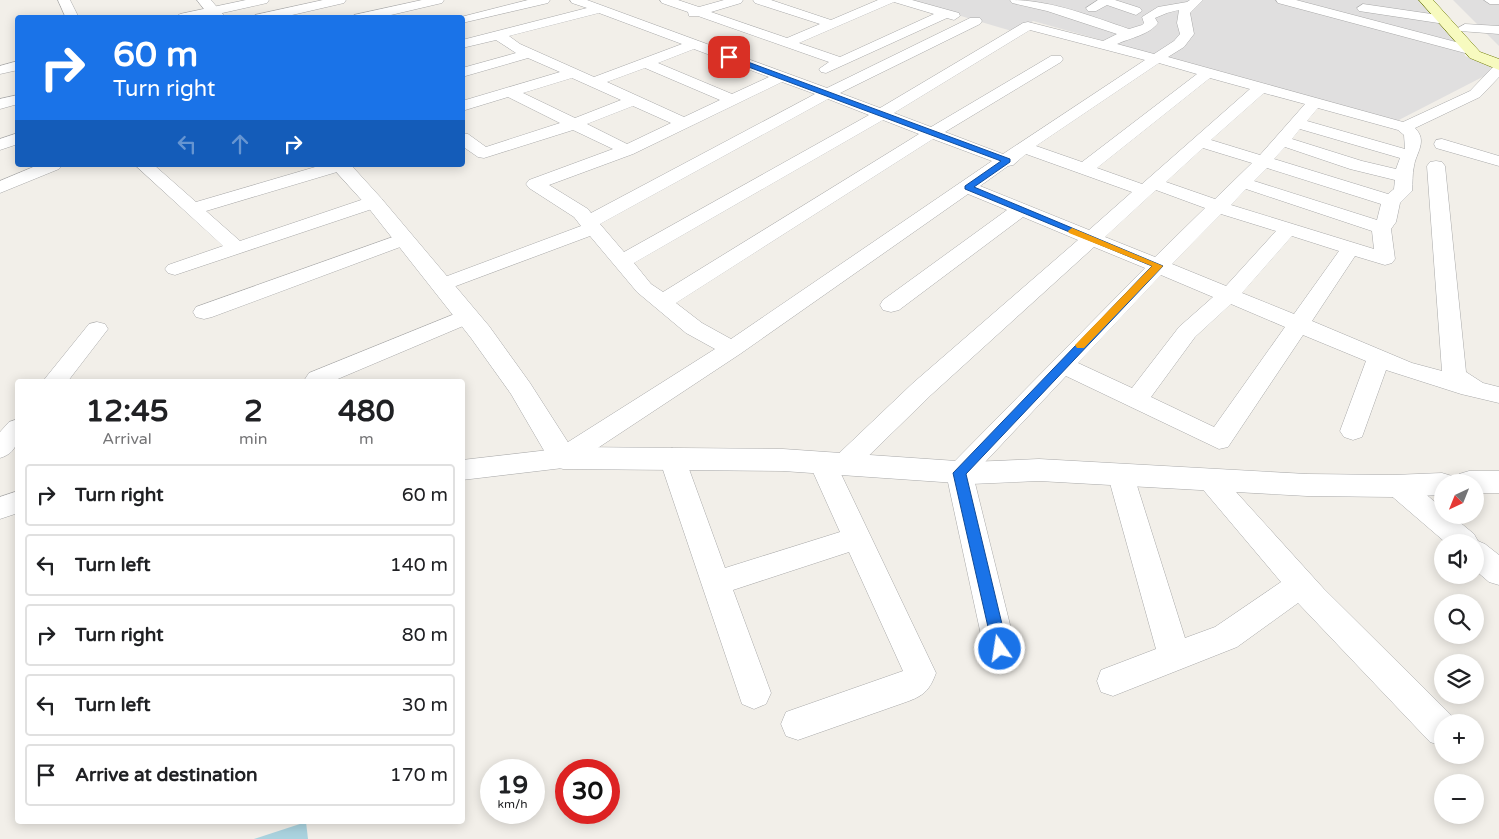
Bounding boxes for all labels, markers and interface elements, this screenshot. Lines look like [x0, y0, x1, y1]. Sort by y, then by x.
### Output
text: 60 m [113, 34, 198, 76]
icon: right [30, 35, 95, 100]
pin [708, 36, 750, 78]
icon: arrive [715, 43, 743, 71]
text: Turn right [113, 76, 215, 102]
icon: left [173, 130, 201, 158]
icon: ahead [226, 130, 254, 158]
icon: right [279, 130, 307, 158]
text: 12:45 [85, 393, 169, 430]
text: 2 [244, 393, 263, 430]
text: 480 [338, 393, 395, 430]
text: Arrival [102, 429, 152, 449]
text: min [239, 429, 268, 449]
text: m [359, 429, 374, 449]
north arrow [1434, 474, 1484, 524]
map controls [1434, 474, 1484, 824]
icon: right [32, 481, 60, 509]
text: Turn right [75, 484, 163, 506]
text: 60 m [402, 484, 448, 506]
button: sound [1434, 534, 1484, 584]
icon: left [32, 551, 60, 579]
text: Turn left [75, 554, 151, 576]
text: 140 m [390, 554, 448, 576]
button: search [1434, 594, 1484, 644]
icon: right [32, 621, 60, 649]
position arrow [973, 622, 1025, 674]
text: Turn right [75, 624, 163, 646]
text: 80 m [402, 624, 448, 646]
button: layers [1434, 654, 1484, 704]
icon: left [32, 691, 60, 719]
text: Turn left [75, 694, 151, 716]
text: 30 m [402, 694, 448, 716]
button: + [1434, 714, 1484, 764]
speed limit sign: 30 [555, 759, 620, 824]
icon: arrive [32, 761, 60, 789]
text: Arrive at destination [75, 764, 258, 786]
text: 170 m [390, 764, 448, 786]
text: 19 [497, 770, 528, 800]
button: − [1434, 774, 1484, 824]
text: km/h [497, 797, 528, 811]

